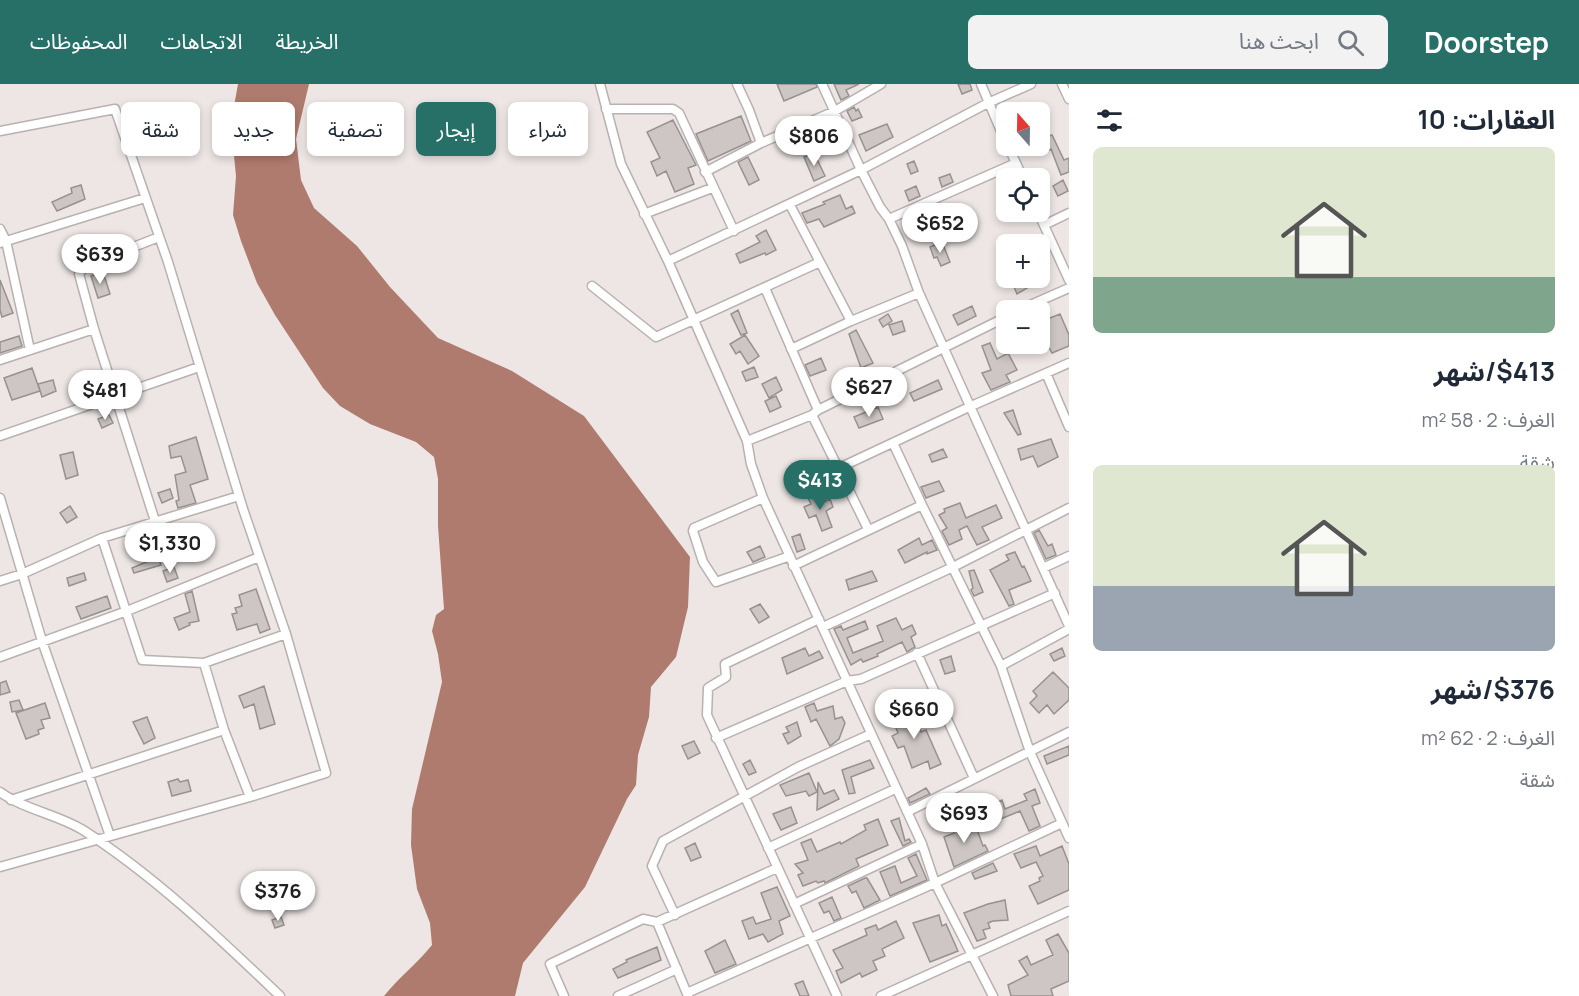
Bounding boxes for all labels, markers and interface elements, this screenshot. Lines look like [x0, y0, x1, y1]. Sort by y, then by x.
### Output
search box [968, 15, 1388, 69]
text: Doorstep [1424, 23, 1549, 61]
text: ابحث هنا [1239, 26, 1319, 56]
icon: search [1334, 26, 1367, 59]
text: المحفوظات [30, 27, 127, 55]
text: الاتجاهات [160, 27, 242, 55]
text: الخريطة [275, 27, 338, 55]
text: العقارات: 10 [1417, 101, 1555, 137]
chip: شقة [121, 102, 200, 156]
chip: جديد [212, 102, 295, 156]
chip: تصفية [307, 102, 404, 156]
chip: إيجار [416, 102, 496, 156]
chip: شراء [508, 102, 588, 156]
north arrow [996, 102, 1050, 156]
map controls [996, 102, 1050, 354]
icon: filters [1093, 104, 1126, 137]
pin: $806 [778, 116, 850, 167]
text: $806 [789, 122, 839, 149]
button: locate [996, 168, 1050, 222]
icon: home [1270, 186, 1378, 294]
pin: $652 [904, 203, 976, 254]
text: $652 [916, 209, 964, 236]
pin: $639 [64, 234, 136, 285]
button: + [996, 234, 1050, 288]
text: $639 [75, 240, 125, 267]
button: − [996, 300, 1050, 354]
text: $413/شهر [1434, 353, 1555, 389]
pin: $627 [833, 367, 905, 418]
pin: $481 [69, 370, 141, 421]
text: $627 [845, 373, 893, 400]
text: $481 [82, 376, 128, 403]
text: الغرف: 2 · 58 m² [1422, 406, 1555, 433]
text: شقة [1520, 448, 1555, 475]
pin: $413 [784, 460, 856, 511]
text: $413 [797, 466, 843, 493]
icon: home [1270, 504, 1378, 612]
pin: $1,330 [121, 523, 219, 574]
text: $1,330 [138, 529, 202, 556]
text: $376/شهر [1431, 671, 1555, 707]
pin: $660 [878, 689, 950, 740]
text: $660 [889, 695, 939, 722]
text: الغرف: 2 · 62 m² [1421, 724, 1555, 751]
text: شقة [1520, 766, 1555, 793]
pin: $693 [928, 793, 1000, 844]
text: $693 [940, 799, 988, 826]
pin: $376 [242, 871, 314, 922]
text: $376 [254, 877, 302, 904]

